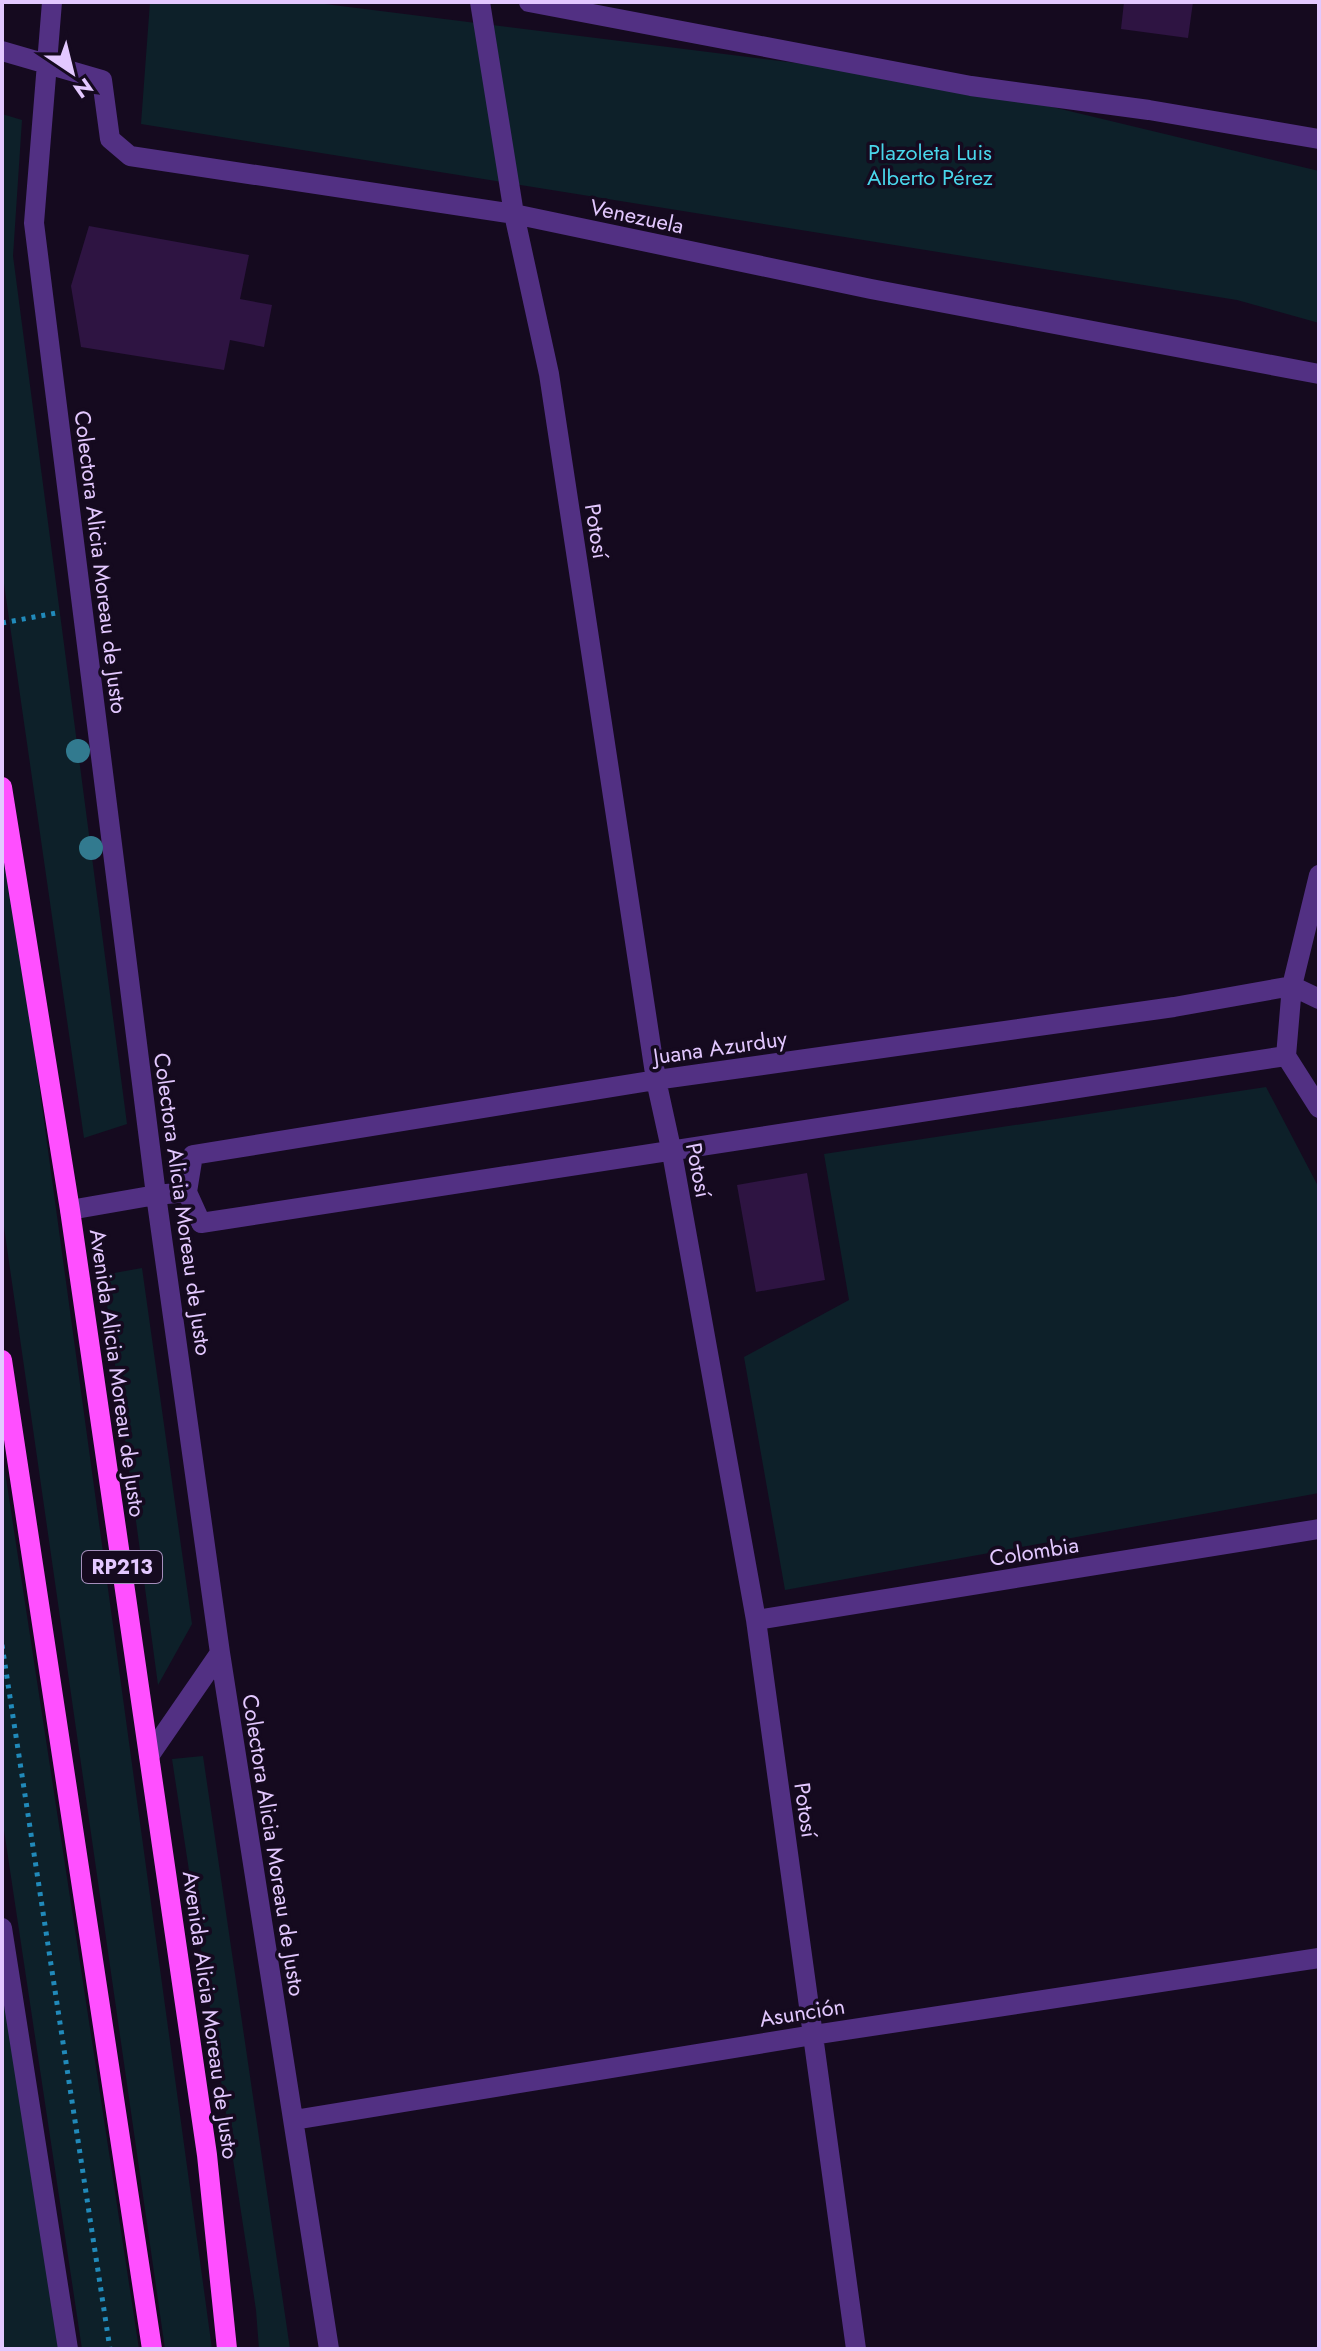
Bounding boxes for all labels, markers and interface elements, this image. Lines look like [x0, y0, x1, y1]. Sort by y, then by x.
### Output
north arrow [32, 32, 112, 112]
text: N [67, 70, 100, 106]
park label: Plazoleta Luis Alberto Pérez [867, 136, 993, 193]
street label: Venezuela [587, 190, 687, 242]
street label: Colectora Alicia Moreau de Justo [67, 409, 135, 715]
street label: Potosí [577, 501, 617, 562]
street label: Juana Azurduy [648, 1022, 789, 1073]
street label: Colectora Alicia Moreau de Justo [146, 1051, 220, 1357]
street label: Potosí [678, 1140, 720, 1201]
street label: Avenida Alicia Moreau de Justo [82, 1227, 154, 1519]
street label: Colombia [987, 1528, 1081, 1574]
road number: RP213 [82, 1551, 162, 1583]
street label: Colectora Alicia Moreau de Justo [234, 1692, 314, 1998]
street label: Potosí [786, 1780, 826, 1841]
street label: Avenida Alicia Moreau de Justo [175, 1869, 247, 2161]
street label: Asunción [757, 1989, 847, 2035]

